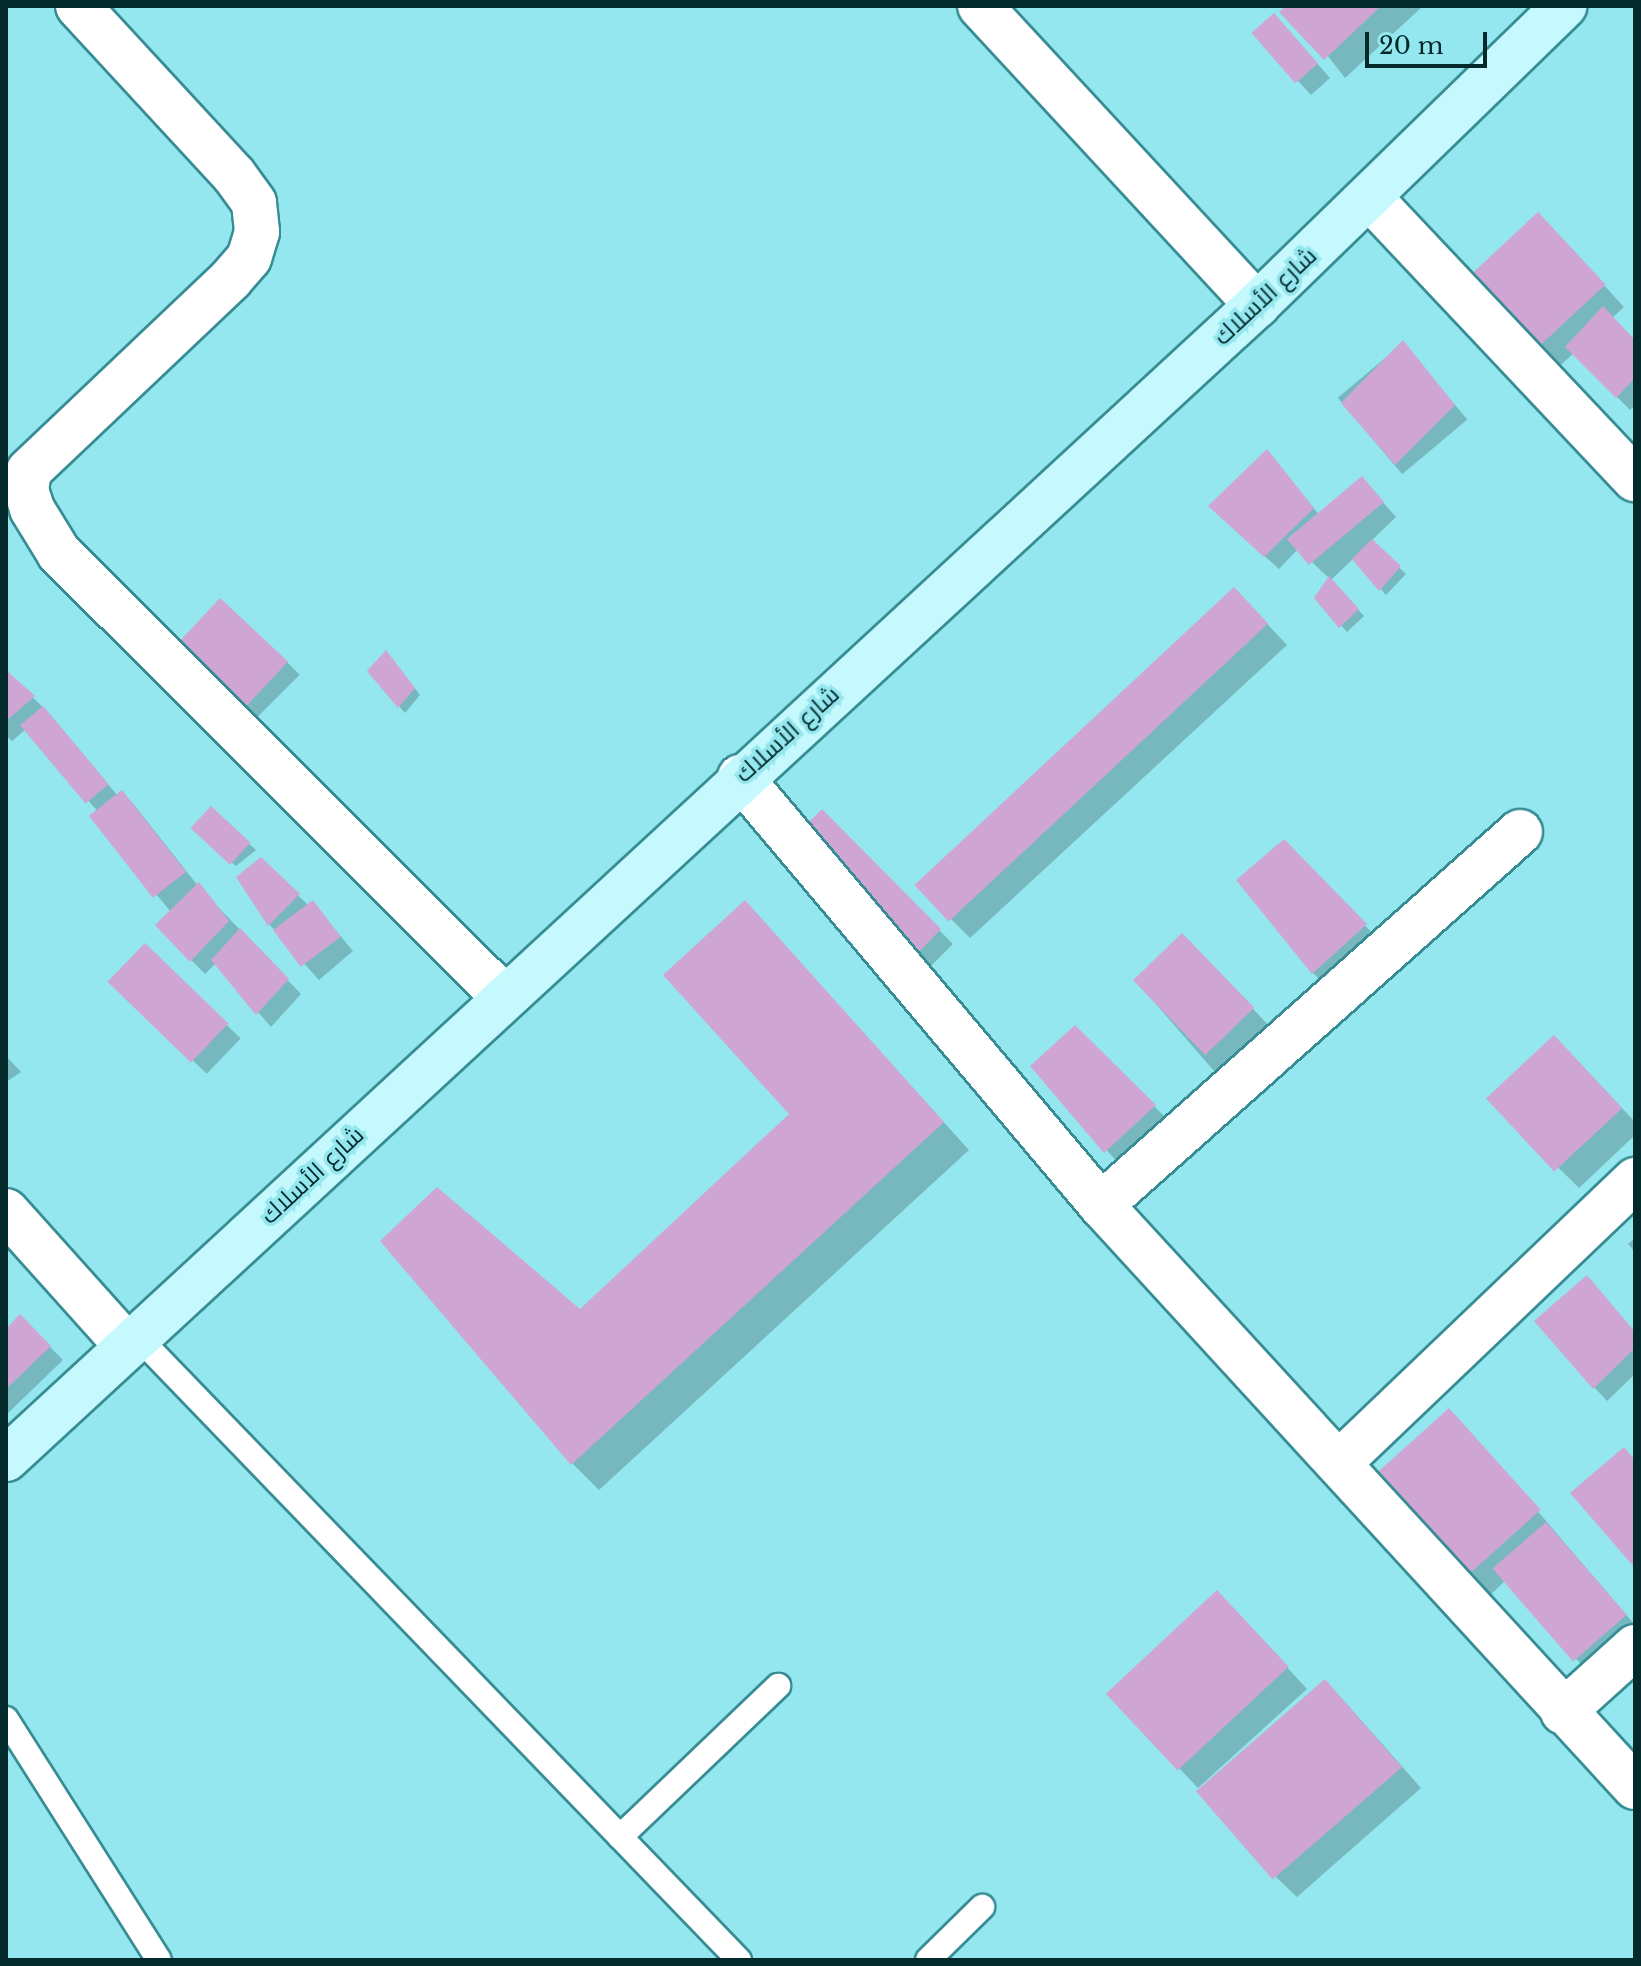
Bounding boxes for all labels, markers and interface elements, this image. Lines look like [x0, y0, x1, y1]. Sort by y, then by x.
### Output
scale bar [1369, 16, 1491, 66]
text: 20 m [1379, 31, 1444, 60]
street label: شارع الأسلاك [1208, 241, 1322, 351]
street label: شارع الأسلاك [729, 680, 845, 788]
street label: شارع الأسلاك [255, 1120, 369, 1230]

